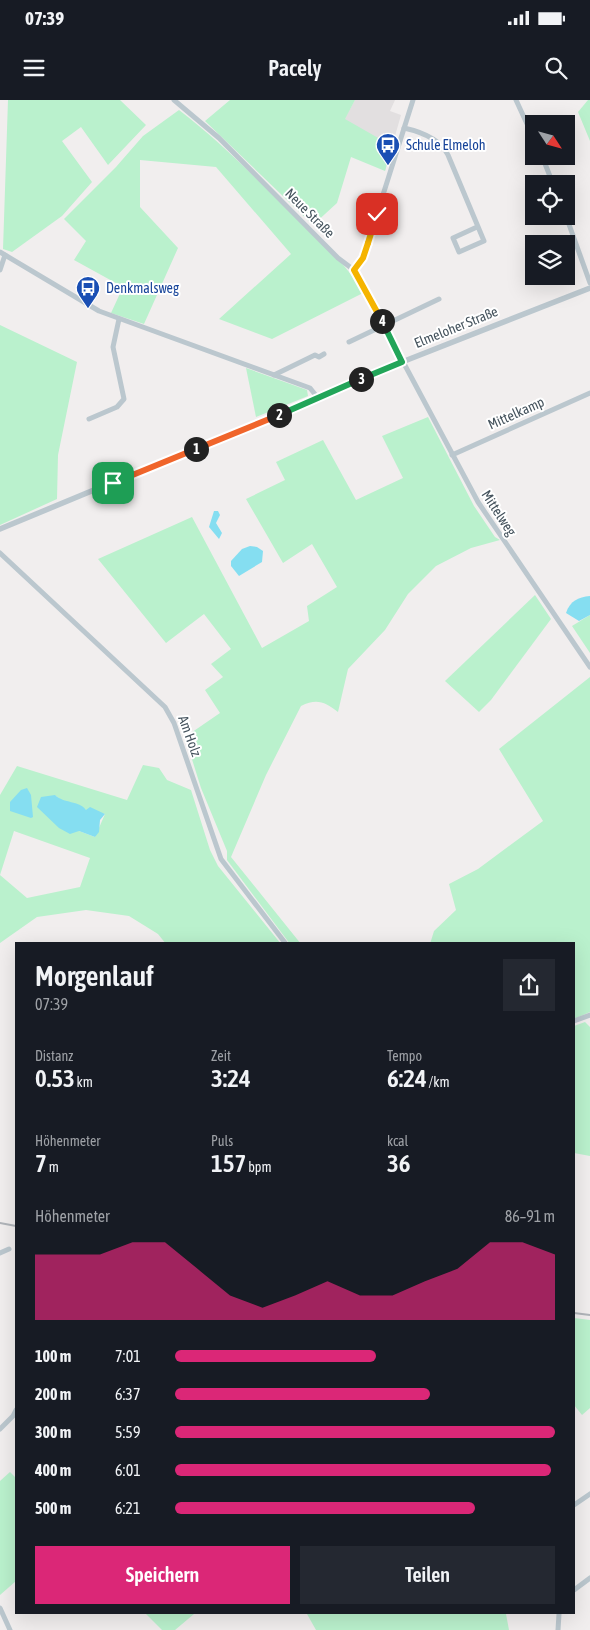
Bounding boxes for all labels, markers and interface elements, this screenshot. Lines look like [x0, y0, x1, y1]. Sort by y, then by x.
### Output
text: 07:39 [25, 7, 64, 29]
icon: menu [20, 54, 48, 82]
icon: search [542, 54, 570, 82]
text: Pacely [268, 55, 322, 81]
north arrow [525, 115, 575, 165]
map controls [525, 115, 575, 285]
bus stop icon: Schule Elmeloh [375, 132, 401, 166]
place label: Schule Elmeloh [406, 137, 486, 153]
button: locate [525, 175, 575, 225]
street label: Neue Straße [282, 185, 338, 241]
pin [356, 193, 398, 235]
icon: check [363, 200, 391, 228]
button: layers [525, 235, 575, 285]
bus stop icon: Denkmalsweg [75, 275, 101, 309]
place label: Denkmalsweg [106, 280, 179, 296]
street label: Elmeloher Straße [412, 303, 500, 351]
pin: 4 [370, 308, 394, 334]
text: 4 [379, 313, 386, 329]
pin: 3 [348, 366, 374, 392]
text: 3 [358, 371, 365, 387]
street label: Mittelkamp [485, 393, 547, 433]
pin: 2 [266, 402, 292, 428]
text: 2 [276, 407, 283, 423]
pin: 1 [184, 436, 208, 462]
text: 1 [193, 441, 200, 457]
pin [92, 462, 134, 504]
icon: arrive [99, 469, 127, 497]
street label: Mittelweg [478, 487, 520, 539]
street label: Am Holz [175, 713, 205, 759]
button: share [503, 959, 555, 1011]
text: Morgenlauf [35, 960, 154, 992]
text: 07:39 [35, 995, 68, 1013]
text: Distanz [35, 1048, 73, 1064]
text: Zeit [211, 1048, 231, 1064]
text: Tempo [387, 1048, 422, 1064]
text: 0.53 [35, 1064, 75, 1092]
text: 3:24 [211, 1064, 251, 1092]
text: 6:24 [387, 1064, 427, 1092]
text: km [75, 1074, 93, 1090]
text: /km [427, 1074, 450, 1090]
text: Höhenmeter [35, 1133, 100, 1149]
text: Puls [211, 1133, 233, 1149]
text: kcal [387, 1133, 408, 1149]
text: 7 [35, 1149, 47, 1177]
text: 157 [211, 1149, 246, 1177]
text: 36 [387, 1149, 411, 1177]
text: m [47, 1159, 59, 1175]
text: bpm [246, 1159, 272, 1175]
text: Höhenmeter [35, 1207, 110, 1225]
text: 86–91 m [505, 1207, 555, 1225]
text: 100 m [35, 1347, 71, 1365]
text: 7:01 [115, 1347, 141, 1365]
text: 200 m [35, 1385, 71, 1403]
text: 6:37 [115, 1385, 140, 1403]
text: 300 m [35, 1423, 71, 1441]
text: 5:59 [115, 1423, 140, 1441]
text: 400 m [35, 1461, 71, 1479]
text: 6:01 [115, 1461, 141, 1479]
text: 500 m [35, 1499, 71, 1517]
text: 6:21 [115, 1499, 140, 1517]
button: Speichern [35, 1546, 290, 1604]
button: Teilen [300, 1546, 555, 1604]

